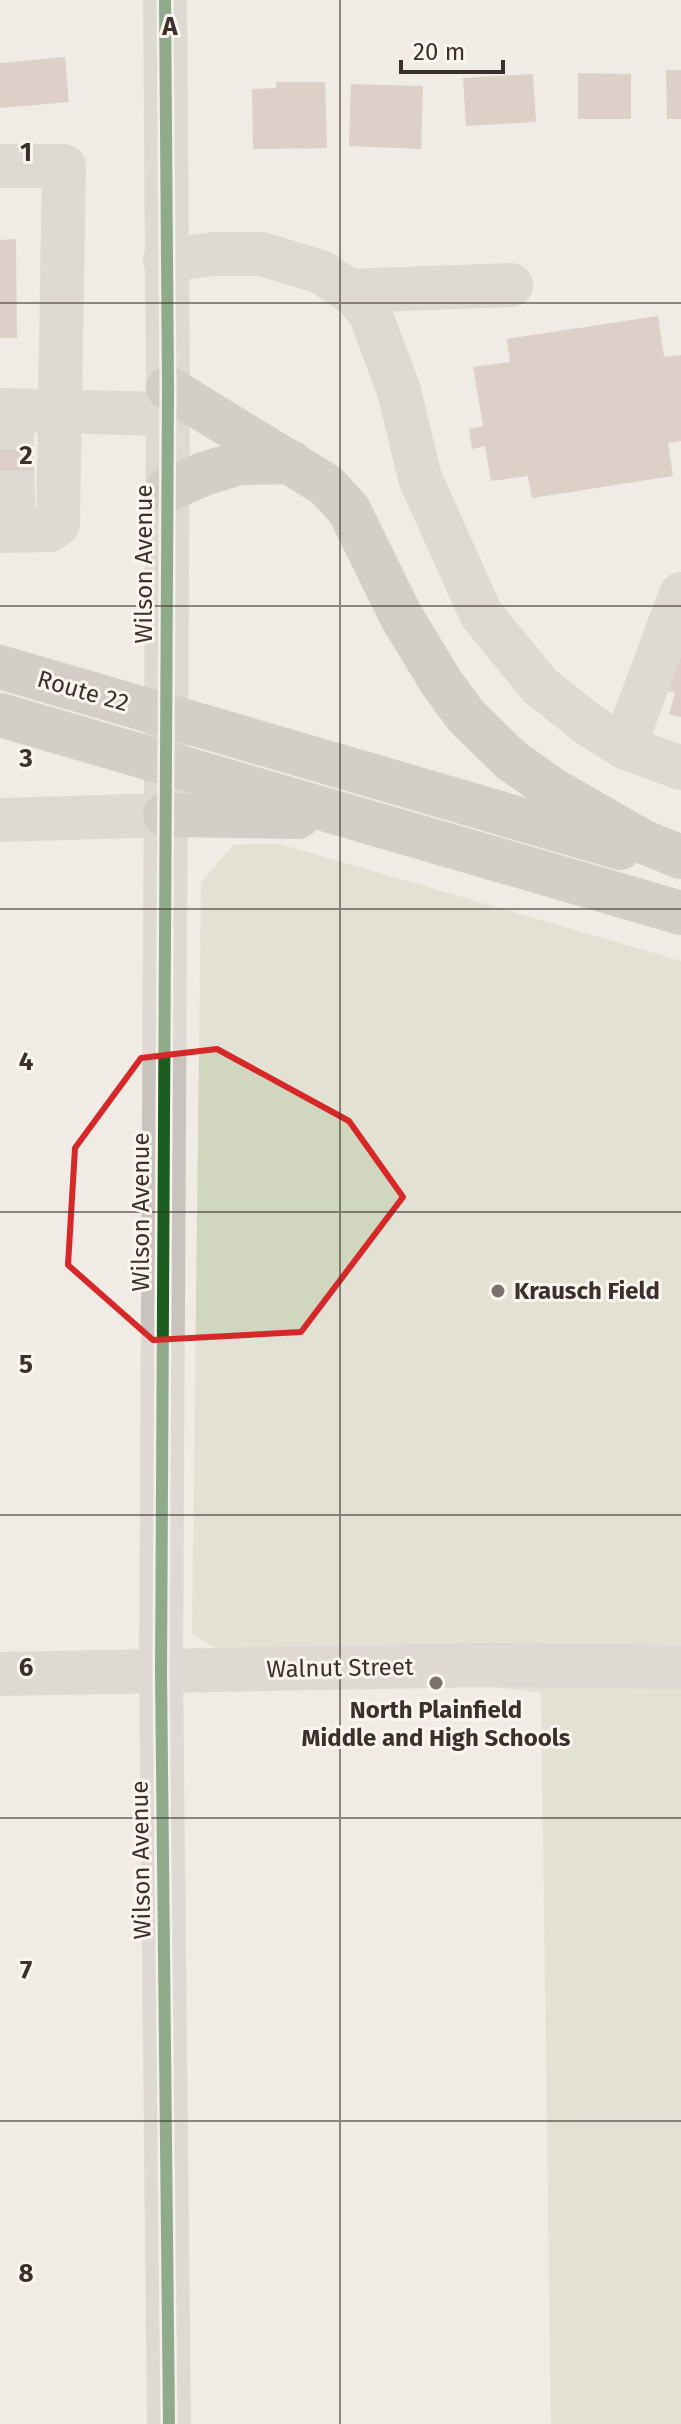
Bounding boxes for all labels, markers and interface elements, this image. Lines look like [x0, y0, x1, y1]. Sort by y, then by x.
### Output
text: A [161, 11, 178, 42]
scale bar [401, 24, 503, 74]
text: 20 m [413, 38, 465, 66]
text: 1 [20, 137, 32, 168]
text: 2 [19, 440, 33, 471]
street label: Wilson Avenue [130, 485, 158, 643]
street label: Route 22 [34, 665, 132, 717]
text: 3 [18, 743, 33, 774]
text: 4 [19, 1046, 34, 1077]
street label: Wilson Avenue [127, 1133, 155, 1291]
place label: Krausch Field [514, 1277, 660, 1305]
marker: Krausch Field [489, 1282, 507, 1300]
text: 5 [19, 1349, 33, 1380]
text: 6 [19, 1652, 34, 1683]
street label: Walnut Street [266, 1653, 414, 1683]
marker: North Plainfield Middle and High Schools [427, 1674, 445, 1692]
place label: North Plainfield Middle and High Schools [302, 1696, 571, 1752]
street label: Wilson Avenue [126, 1780, 156, 1940]
text: 7 [20, 1955, 32, 1986]
text: 8 [18, 2258, 34, 2289]

